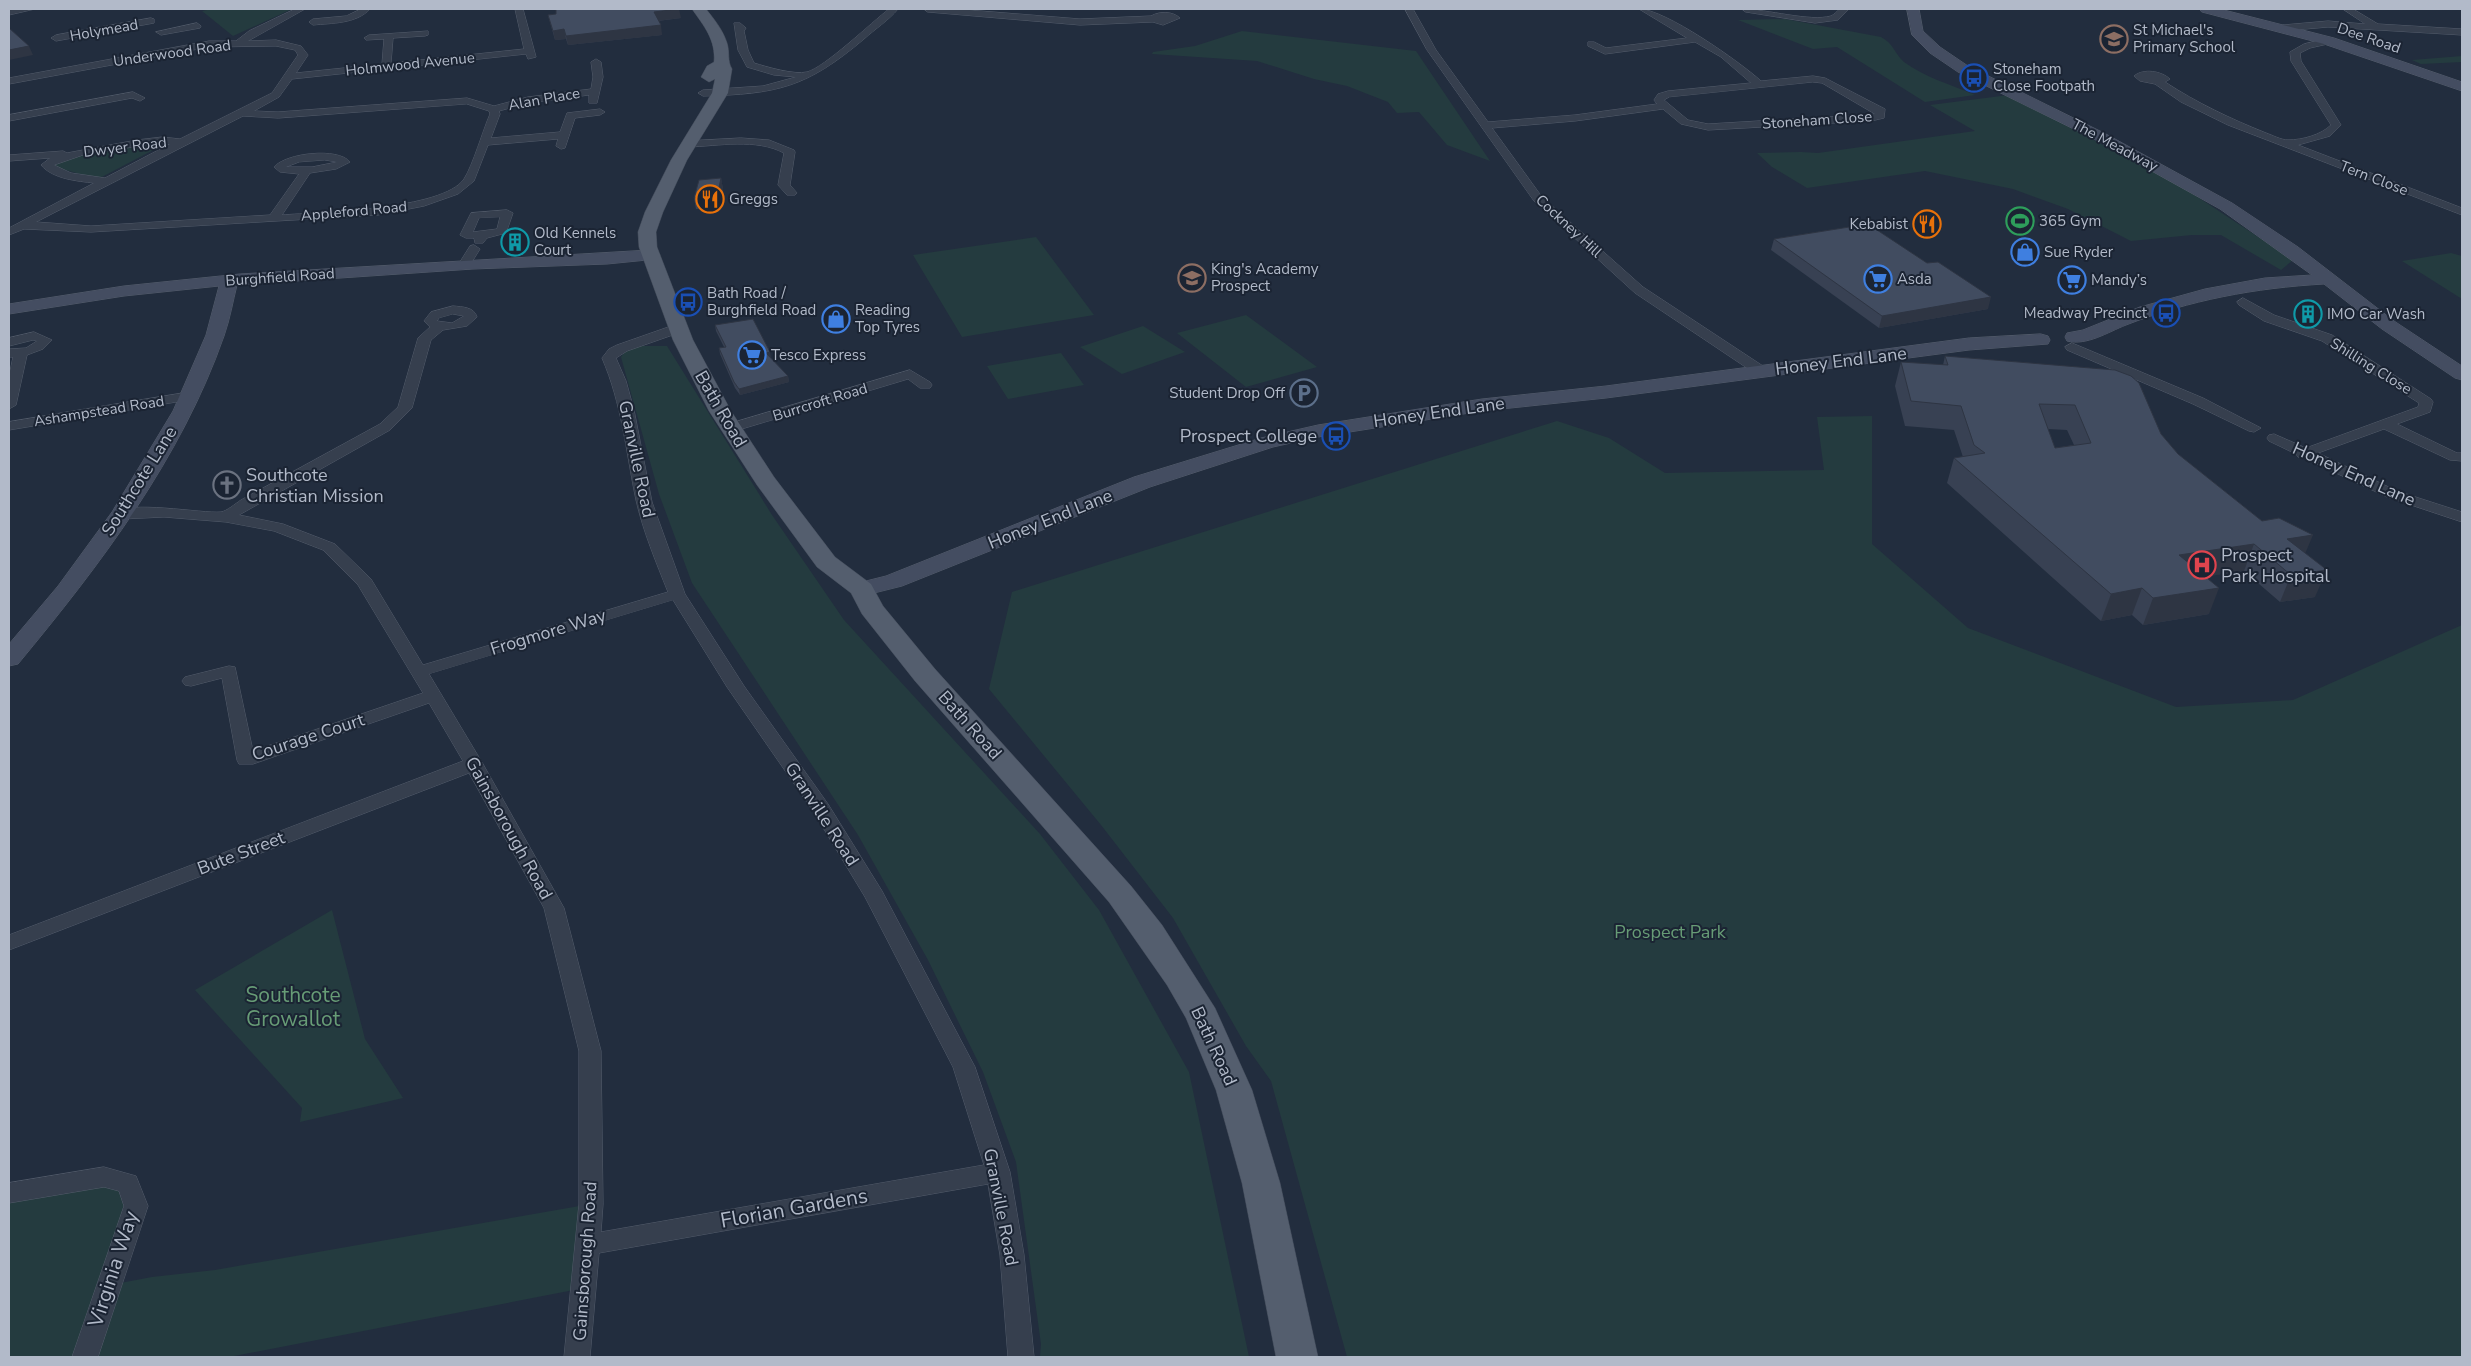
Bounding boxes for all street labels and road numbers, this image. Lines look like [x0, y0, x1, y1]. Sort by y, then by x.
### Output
street label: Holymead [68, 14, 140, 46]
street label: Dee Road [2335, 18, 2403, 58]
street label: Underwood Road [112, 35, 232, 71]
street label: Holmwood Avenue [344, 47, 476, 81]
street label: Alan Place [507, 83, 581, 115]
street label: Stoneham Close [1761, 106, 1873, 134]
street label: The Meadway [2068, 114, 2162, 176]
street label: Dwyer Road [82, 132, 168, 162]
street label: Tern Close [2337, 156, 2411, 200]
street label: Cockney Hill [1531, 190, 1607, 262]
street label: Appleford Road [300, 196, 408, 226]
street label: Burghfield Road [225, 263, 335, 291]
street label: Shilling Close [2326, 333, 2416, 399]
street label: Honey End Lane [1774, 341, 1908, 381]
street label: Bath Road [689, 366, 753, 452]
street label: Burrcroft Road [770, 378, 870, 426]
street label: Ashampstead Road [32, 391, 166, 431]
street label: Honey End Lane [1372, 391, 1506, 433]
street label: Granville Road [613, 398, 661, 520]
street label: Southcote Lane [96, 422, 182, 540]
street label: Honey End Lane [2289, 436, 2419, 512]
street label: Honey End Lane [984, 483, 1116, 555]
street label: Frogmore Way [487, 603, 610, 661]
street label: Bath Road [933, 685, 1007, 765]
street label: Courage Court [249, 707, 368, 766]
street label: Gainsborough Road [460, 752, 558, 904]
street label: Granville Road [779, 757, 865, 871]
street label: Bute Street [194, 825, 289, 881]
street label: Bath Road [1185, 1003, 1243, 1089]
street label: Granville Road [978, 1146, 1024, 1268]
street label: Gainsborough Road [567, 1180, 603, 1342]
street label: Florian Gardens [718, 1181, 870, 1235]
street label: Virginia Way [81, 1207, 145, 1332]

